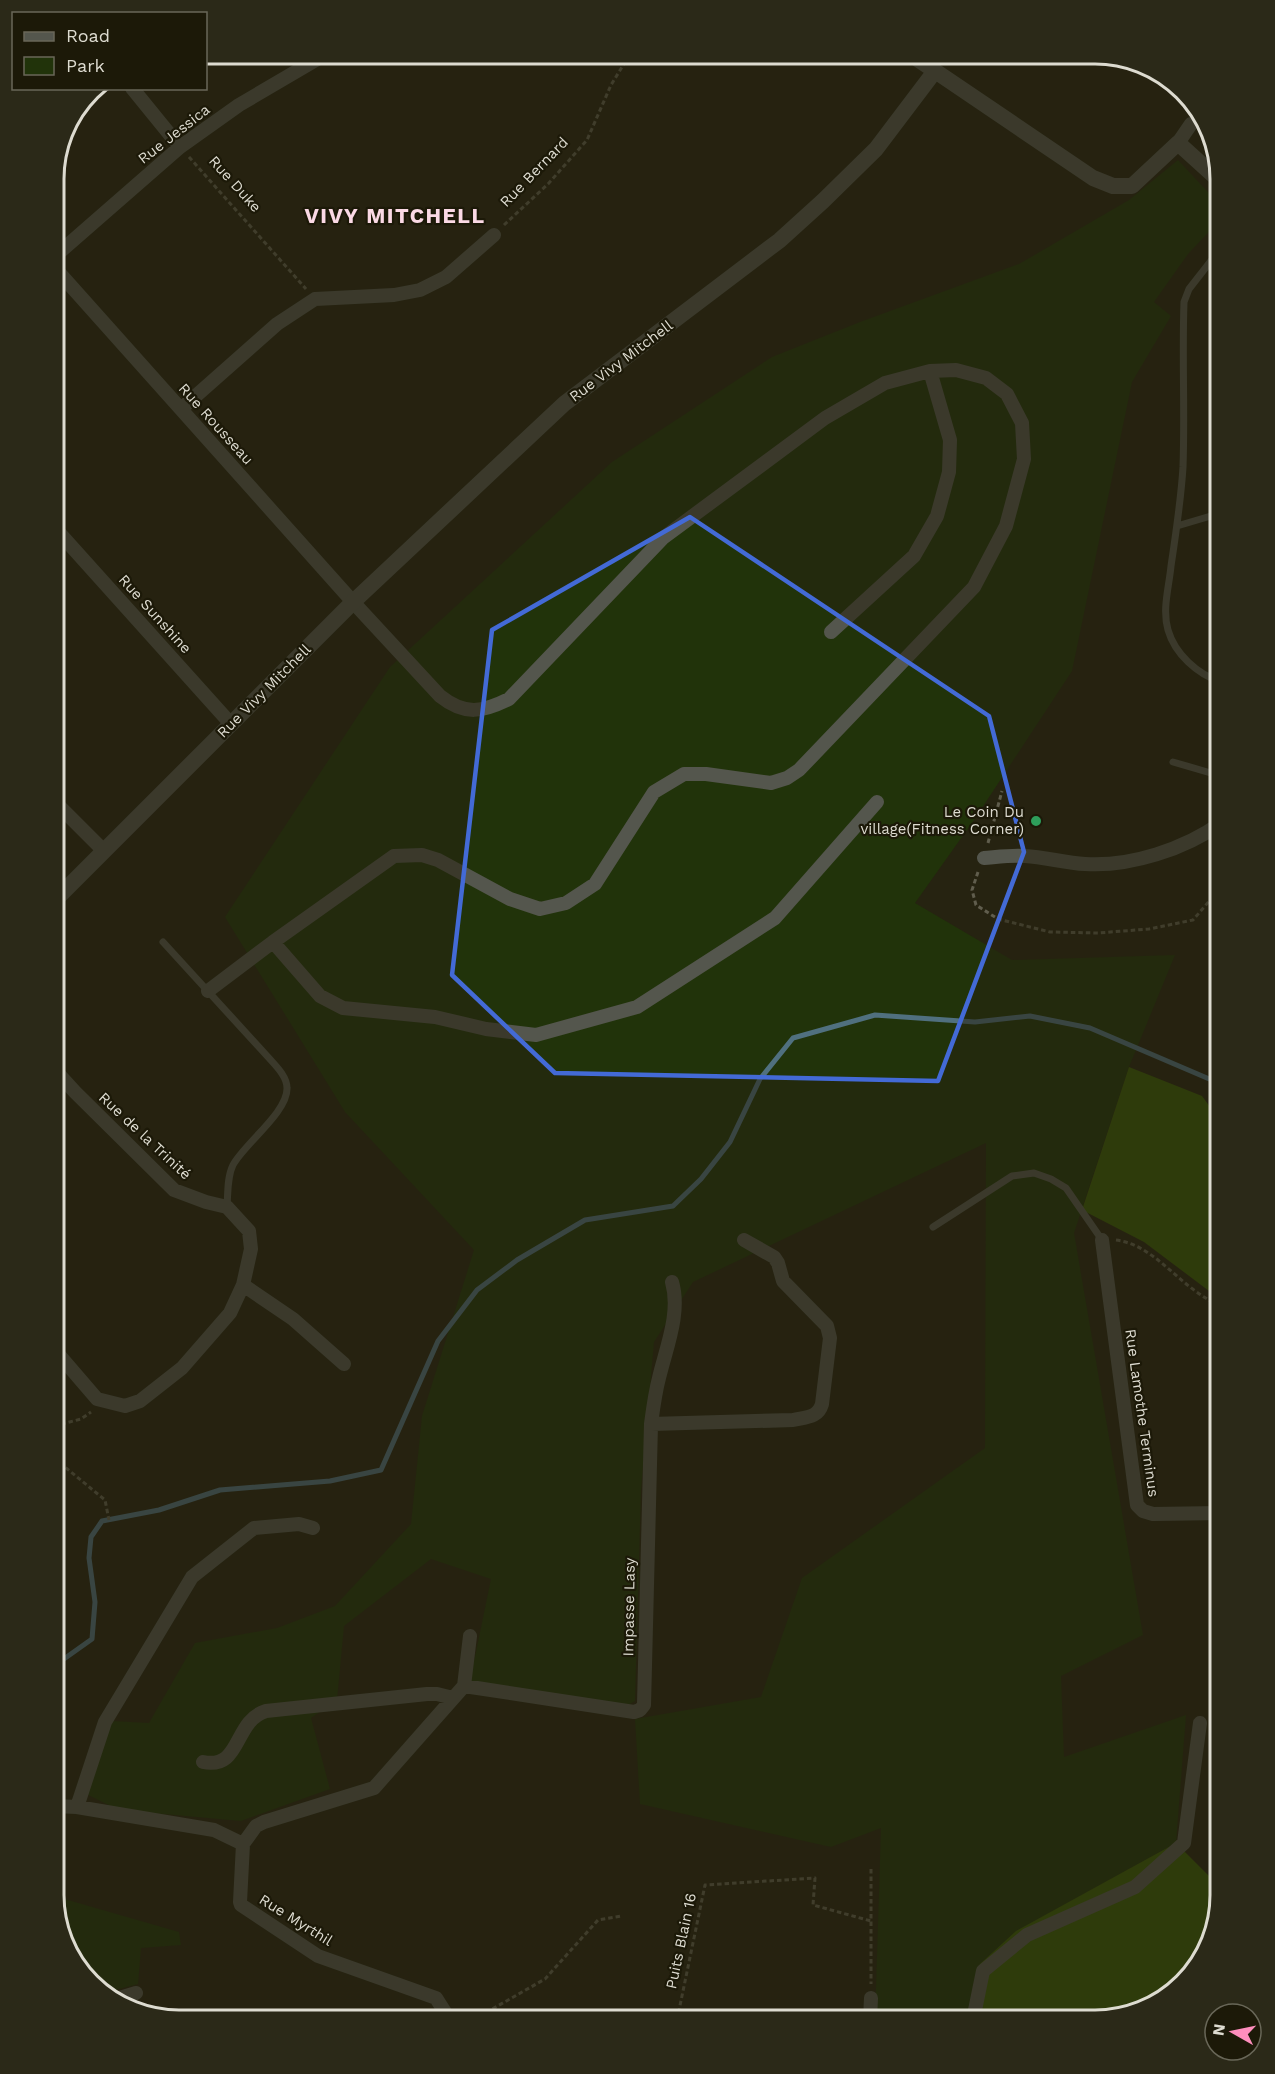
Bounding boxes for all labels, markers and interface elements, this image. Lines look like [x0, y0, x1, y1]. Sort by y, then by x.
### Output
legend [12, 12, 207, 90]
text: Road [66, 25, 110, 46]
text: Park [66, 55, 105, 76]
street label: Rue Jessica [134, 100, 214, 168]
street label: Rue Bernard [496, 133, 572, 211]
street label: Rue Duke [205, 152, 265, 216]
district label: VIVY MITCHELL [304, 203, 486, 228]
street label: Rue Vivy Mitchell [566, 316, 677, 406]
street label: Rue Rousseau [175, 380, 257, 468]
street label: Rue Sunshine [115, 571, 195, 657]
street label: Rue Vivy Mitchell [213, 640, 315, 742]
place label: Le Coin Du village(Fitness Corner) [860, 803, 1024, 838]
marker: Le Coin Du village(Fitness Corner) [1029, 814, 1043, 828]
street label: Rue de la Trinité [95, 1089, 195, 1183]
street label: Rue Lamothe Terminus [1121, 1328, 1163, 1498]
street label: Impasse Lasy [619, 1557, 639, 1657]
street label: Rue Myrthil [256, 1890, 336, 1950]
street label: Puits Blain 16 [662, 1891, 700, 1991]
north arrow [1203, 2002, 1263, 2062]
text: N [1208, 2022, 1229, 2037]

